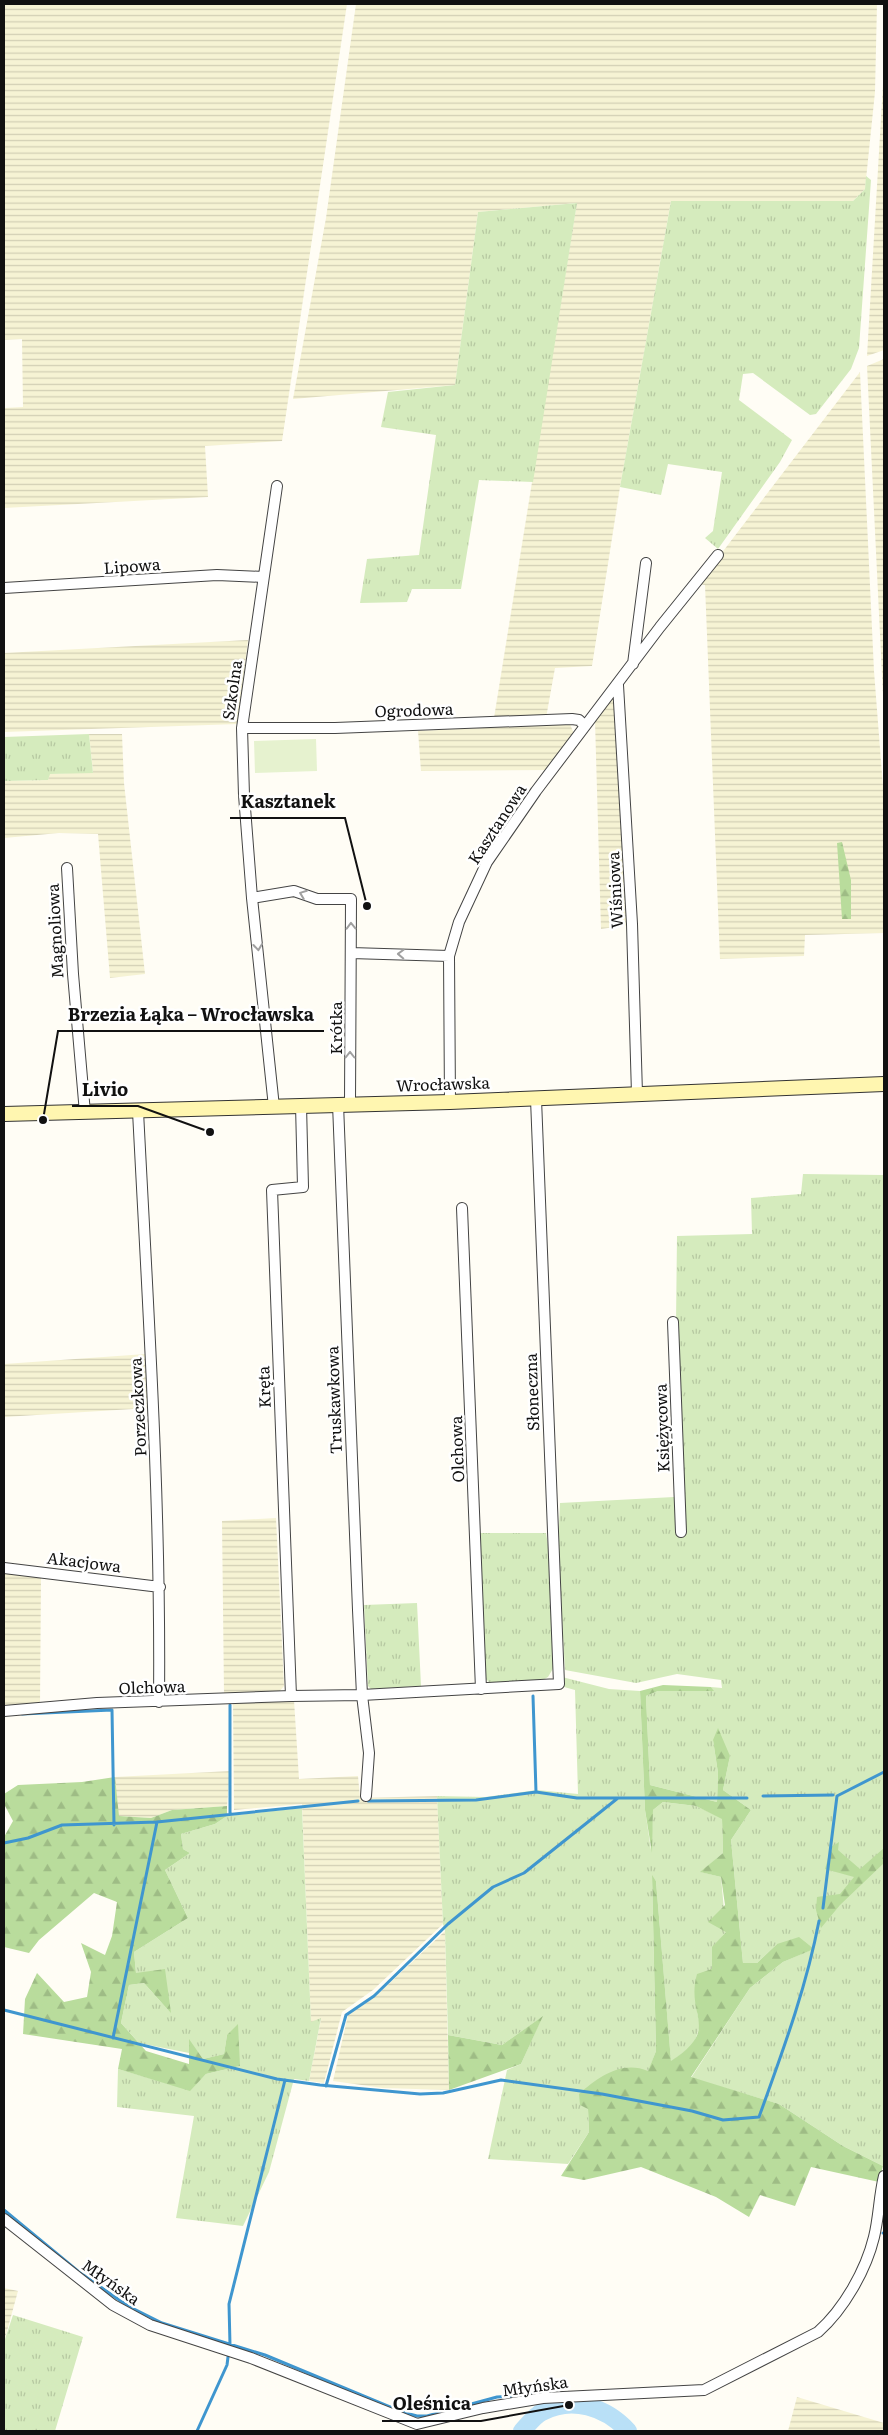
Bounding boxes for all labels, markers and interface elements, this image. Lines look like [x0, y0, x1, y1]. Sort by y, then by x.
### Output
street label: Lipowa [103, 551, 161, 579]
street label: Szkolna [215, 658, 247, 722]
street label: Ogrodowa [374, 696, 454, 722]
street label: Kasztanowa [461, 778, 531, 869]
callout: Kasztanek [230, 785, 345, 818]
text: Kasztanek [240, 787, 336, 814]
street label: Wiśniowa [600, 851, 628, 929]
street label: Magnoliowa [40, 883, 68, 979]
one-way arrow [299, 890, 308, 900]
one-way arrow [346, 922, 356, 930]
one-way arrow [252, 943, 263, 951]
one-way arrow [396, 949, 404, 960]
callout: Brzezia Łąka – Wrocławska [58, 998, 324, 1031]
text: Brzezia Łąka – Wrocławska [68, 1000, 315, 1027]
street label: Krótka [323, 1001, 347, 1055]
one-way arrow [345, 1051, 356, 1059]
street label: Wrocławska [396, 1069, 491, 1097]
callout: Livio [72, 1073, 138, 1106]
text: Livio [82, 1075, 128, 1102]
street label: Truskawkowa [319, 1345, 347, 1455]
street label: Słoneczna [518, 1352, 544, 1431]
street label: Porzeczkowa [122, 1356, 152, 1457]
street label: Kręta [250, 1365, 276, 1409]
street label: Księżycowa [647, 1383, 675, 1473]
street label: Olchowa [443, 1415, 469, 1483]
street label: Akacjowa [46, 1545, 123, 1577]
street label: Olchowa [118, 1673, 186, 1699]
street label: Młyńska [78, 2252, 146, 2310]
street label: Młyńska [500, 2368, 570, 2402]
callout: Oleśnica [382, 2388, 481, 2421]
text: Oleśnica [393, 2389, 472, 2416]

